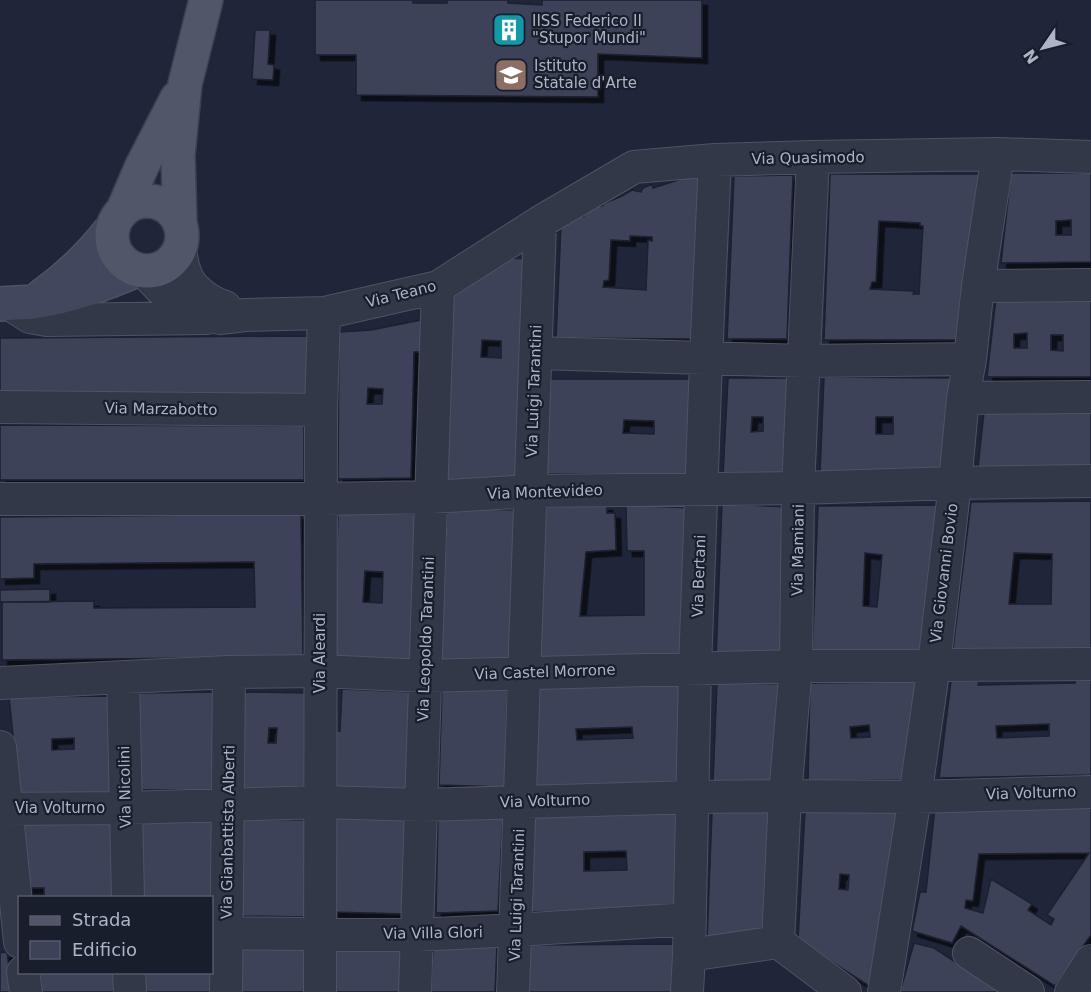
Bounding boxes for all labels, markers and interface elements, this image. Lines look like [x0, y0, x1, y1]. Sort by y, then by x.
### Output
building icon: IISS Federico II "Stupor Mundi" [491, 12, 527, 48]
place label: IISS Federico II "Stupor Mundi" [532, 12, 646, 47]
north arrow [1013, 18, 1073, 78]
text: N [1020, 45, 1043, 67]
school or university icon: Istituto Statale d'Arte [493, 57, 529, 93]
place label: Istituto Statale d'Arte [534, 57, 637, 92]
street label: Via Quasimodo [751, 148, 865, 168]
street label: Via Teano [364, 277, 438, 311]
street label: Via Luigi Tarantini [523, 324, 545, 458]
street label: Via Marzabotto [104, 399, 218, 419]
street label: Via Montevideo [487, 481, 603, 503]
street label: Via Giovanni Bovio [926, 502, 962, 644]
street label: Via Mamiani [788, 504, 808, 596]
street label: Via Bertani [689, 534, 709, 618]
street label: Via Leopoldo Tarantini [414, 556, 438, 722]
street label: Via Aleardi [311, 613, 329, 693]
street label: Via Castel Morrone [474, 661, 616, 683]
street label: Via Nicolini [115, 745, 135, 829]
street label: Via Gianbattista Alberti [217, 745, 239, 919]
street label: Via Volturno [985, 782, 1077, 804]
street label: Via Volturno [499, 790, 591, 812]
street label: Via Volturno [15, 799, 105, 817]
street label: Via Luigi Tarantini [506, 828, 528, 962]
legend [18, 896, 213, 974]
text: Strada [72, 909, 131, 930]
street label: Via Villa Glori [383, 923, 483, 943]
text: Edificio [72, 939, 137, 960]

